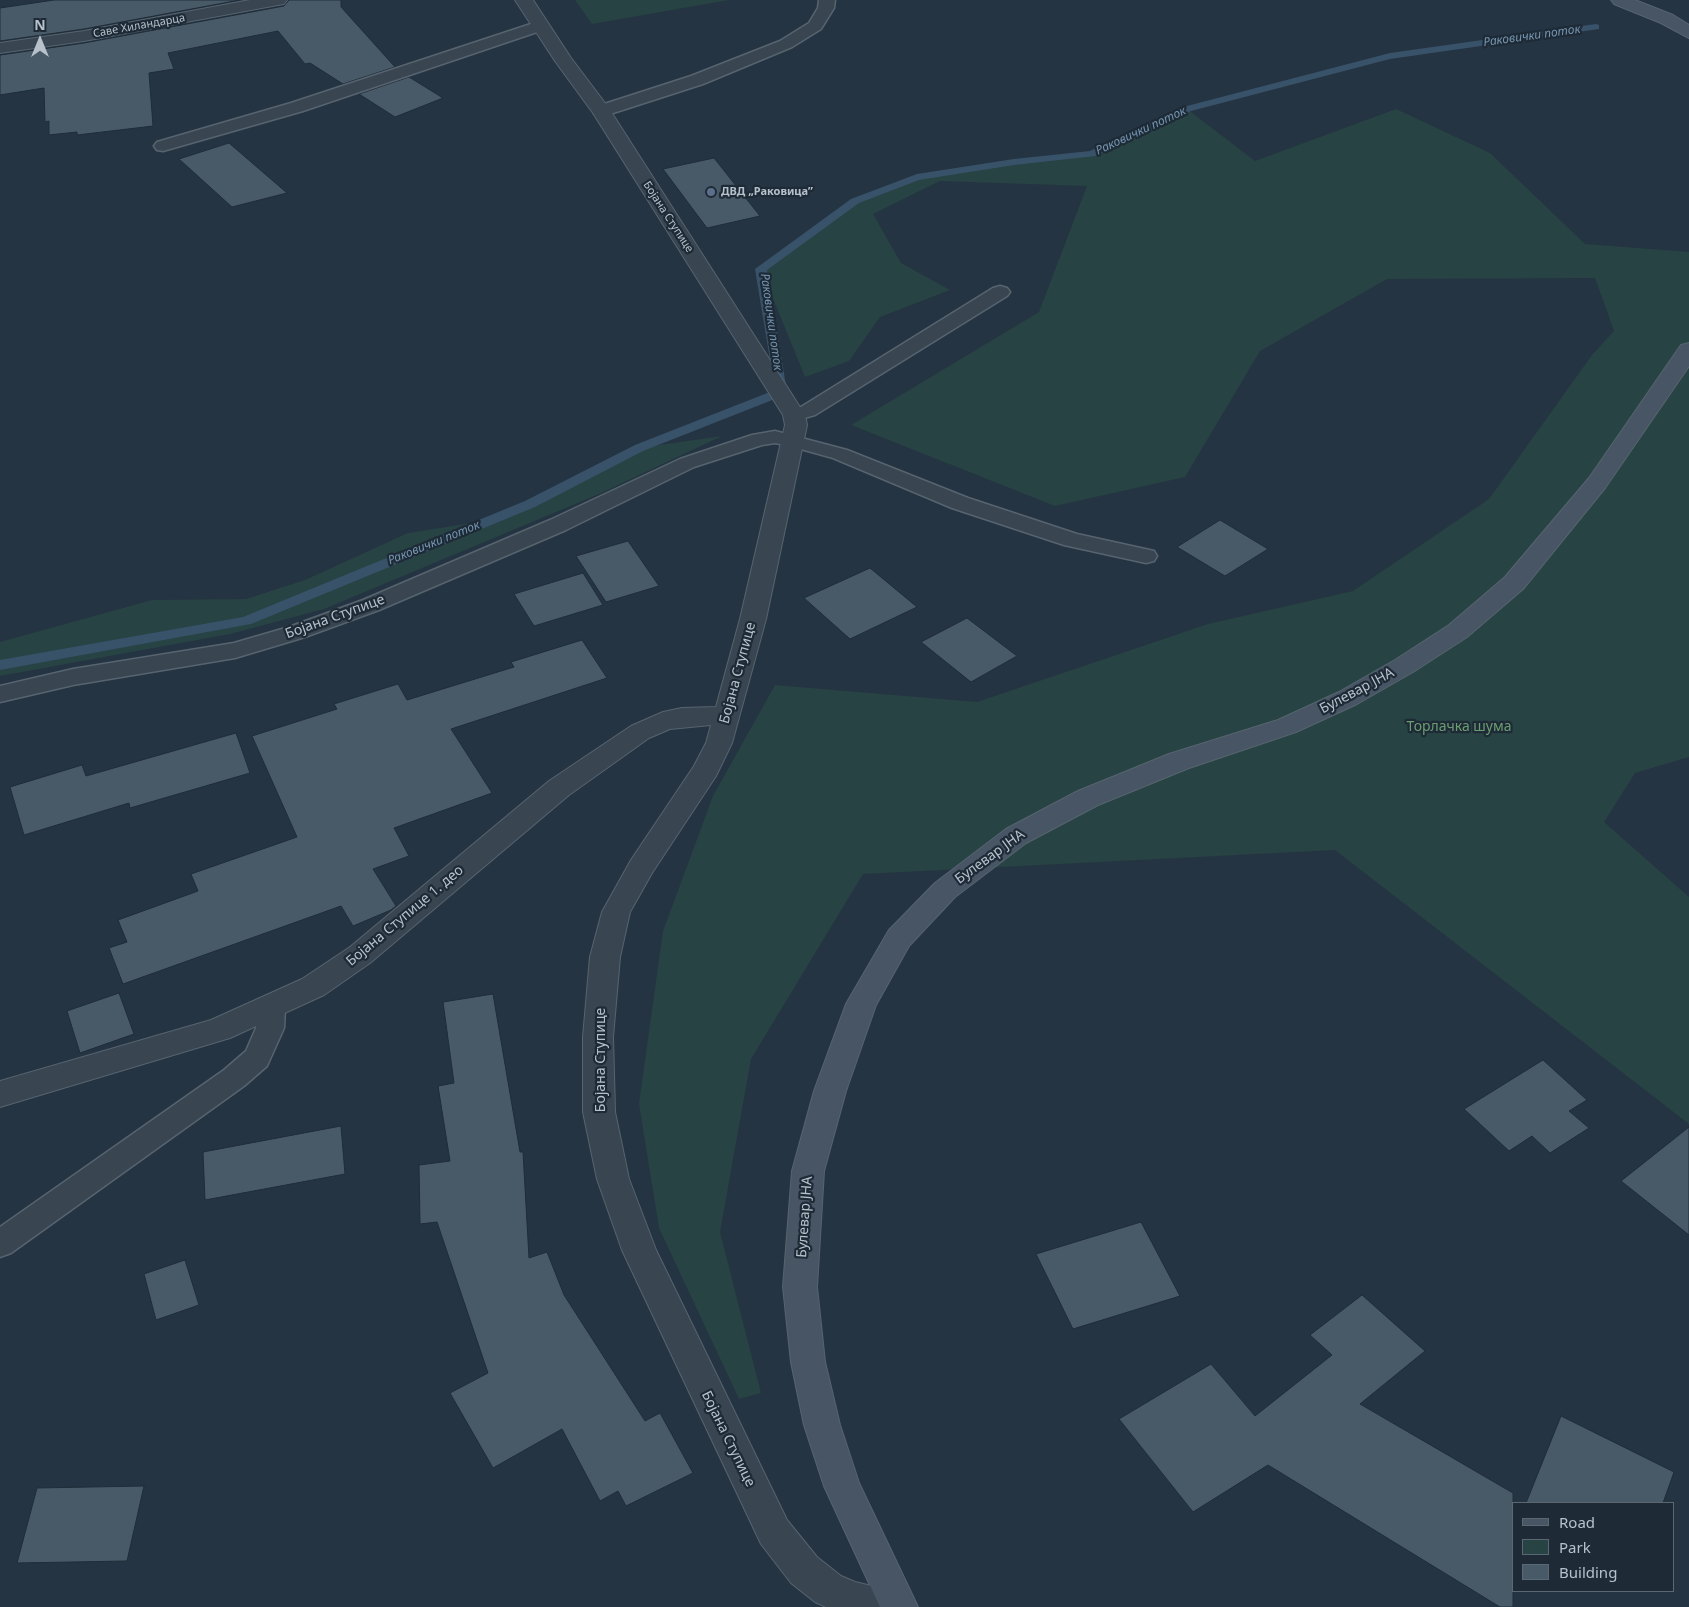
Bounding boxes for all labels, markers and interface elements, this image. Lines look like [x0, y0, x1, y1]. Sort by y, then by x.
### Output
street label: Саве Хиландарца [92, 11, 186, 41]
north arrow [15, 15, 65, 65]
text: N [34, 15, 46, 34]
water label: Раковички поток [1483, 22, 1581, 50]
water label: Раковички поток [1094, 104, 1188, 158]
street label: Бојана Ступице [640, 179, 696, 255]
place label: ДВД „Раковица” [721, 185, 813, 199]
marker: ДВД „Раковица” [705, 186, 717, 198]
water label: Раковички поток [757, 273, 785, 371]
water label: Раковички поток [386, 518, 482, 568]
street label: Бојана Ступице [283, 591, 387, 643]
street label: Бојана Ступице [716, 620, 760, 726]
street label: Булевар ЈНА [1317, 664, 1397, 718]
park label: Торлачка шума [1406, 719, 1512, 735]
street label: Булевар ЈНА [952, 826, 1028, 888]
street label: Бојана Ступице 1. део [343, 862, 467, 970]
street label: Бојана Ступице [593, 1008, 609, 1112]
street label: Булевар ЈНА [794, 1176, 816, 1258]
street label: Бојана Ступице [698, 1388, 758, 1490]
legend [1512, 1502, 1674, 1592]
text: Road [1559, 1512, 1595, 1532]
text: Park [1559, 1537, 1591, 1557]
text: Building [1559, 1562, 1617, 1582]

